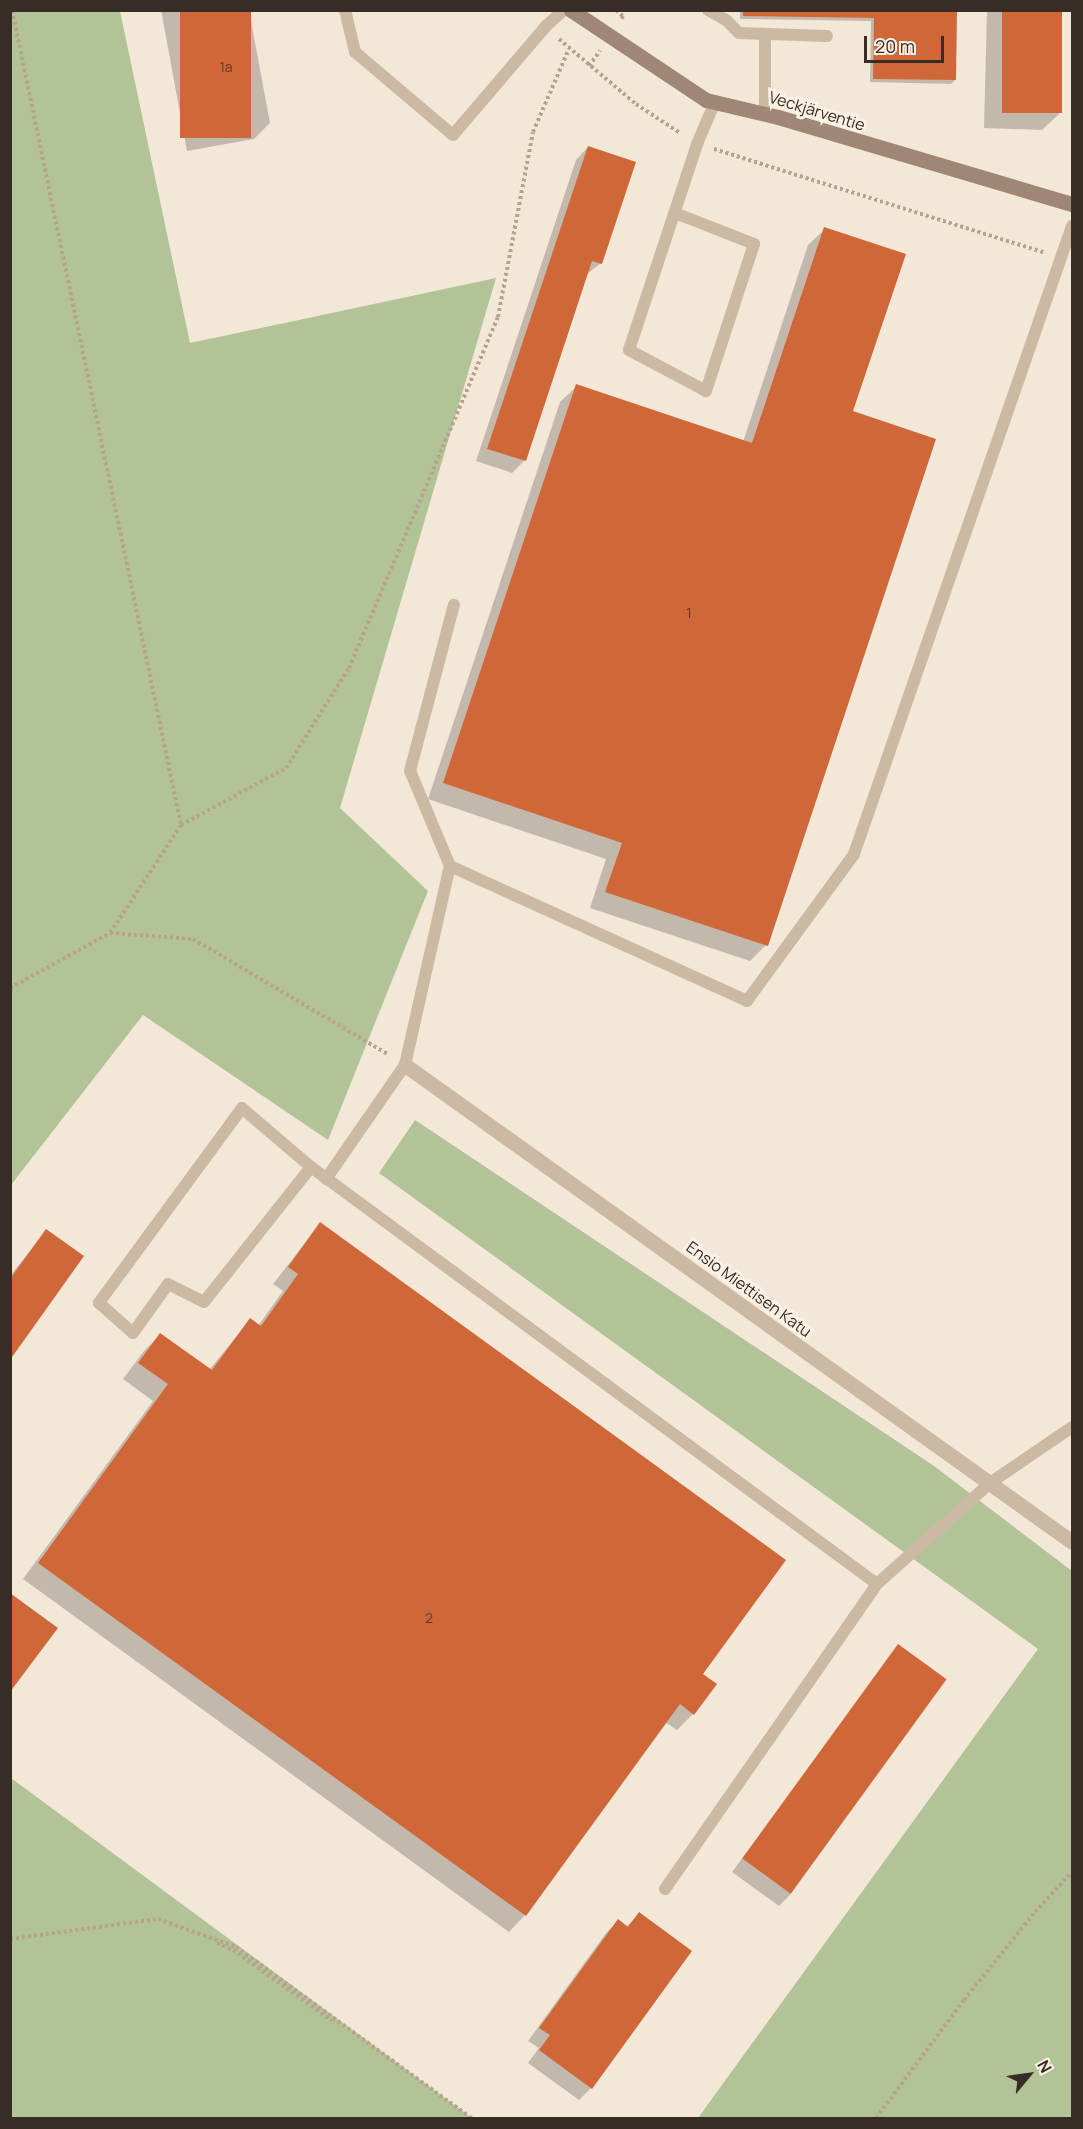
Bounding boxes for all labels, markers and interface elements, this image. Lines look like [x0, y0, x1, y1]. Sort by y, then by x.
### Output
scale bar [867, 24, 946, 62]
text: 20 m [875, 34, 915, 58]
house number: 1a [219, 59, 233, 75]
street label: Veckjärventie [767, 87, 867, 135]
house number: 1 [686, 605, 692, 621]
street label: Ensio Miettisen Katu [683, 1237, 815, 1341]
house number: 2 [425, 1610, 433, 1626]
north arrow [999, 2045, 1059, 2105]
text: N [1032, 2056, 1057, 2077]

